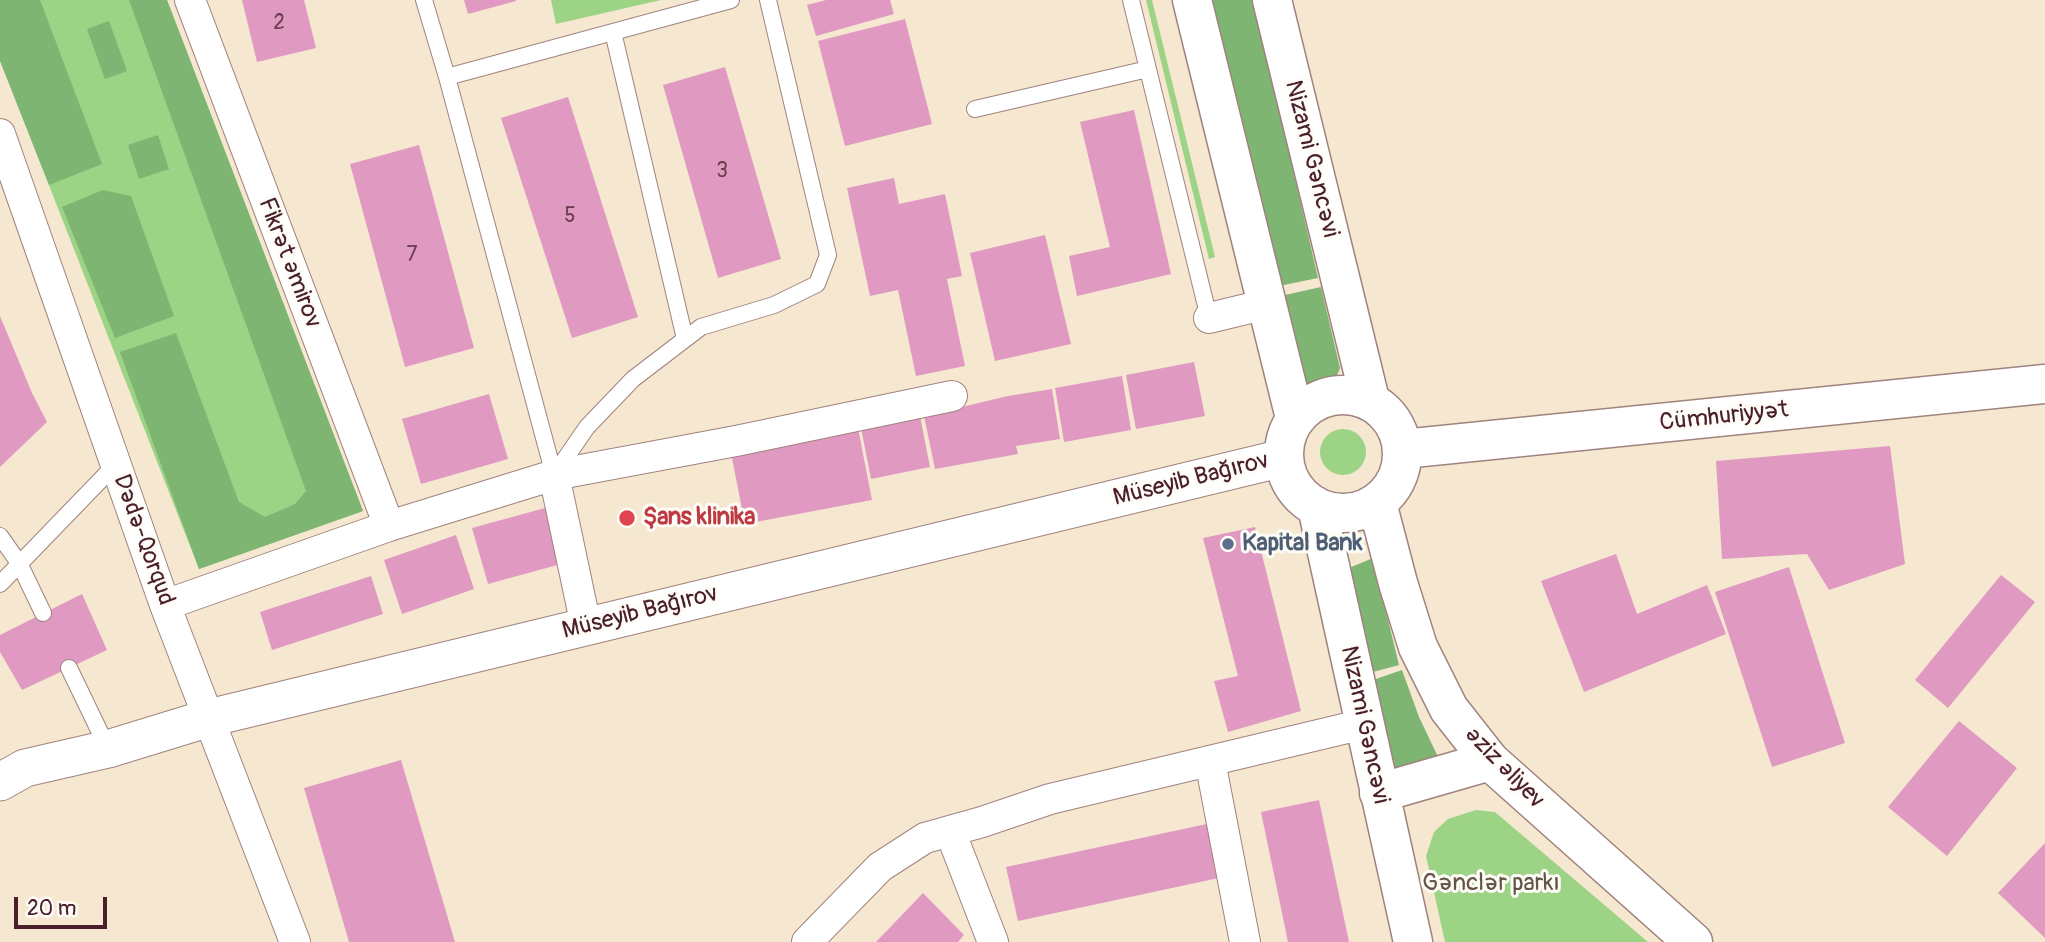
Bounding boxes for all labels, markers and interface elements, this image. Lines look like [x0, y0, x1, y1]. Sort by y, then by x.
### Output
house number: 2 [273, 11, 285, 37]
street label: Nizami Gəncəvi [1278, 78, 1344, 240]
house number: 3 [716, 159, 728, 185]
street label: Fikrət Əmirov [251, 194, 327, 332]
house number: 5 [564, 204, 576, 230]
house number: 7 [406, 243, 418, 269]
street label: Cümhuriyyət [1658, 396, 1790, 438]
street label: Müseyib Bağırov [1110, 447, 1272, 513]
street label: Dədə-Qorqud [106, 471, 180, 609]
place label: Şans klinika [643, 504, 755, 532]
marker: Şans klinika [617, 508, 637, 528]
place label: Kapital Bank [1242, 530, 1363, 558]
marker: Kapital Bank [1220, 536, 1236, 552]
street label: Müseyib Bağırov [559, 580, 721, 646]
street label: Nizami Gəncəvi [1333, 644, 1395, 806]
street label: Əziz Əliyev [1458, 721, 1550, 815]
park label: Gənclər parkı [1422, 870, 1560, 898]
scale bar [18, 883, 110, 927]
text: 20 m [27, 895, 76, 922]

